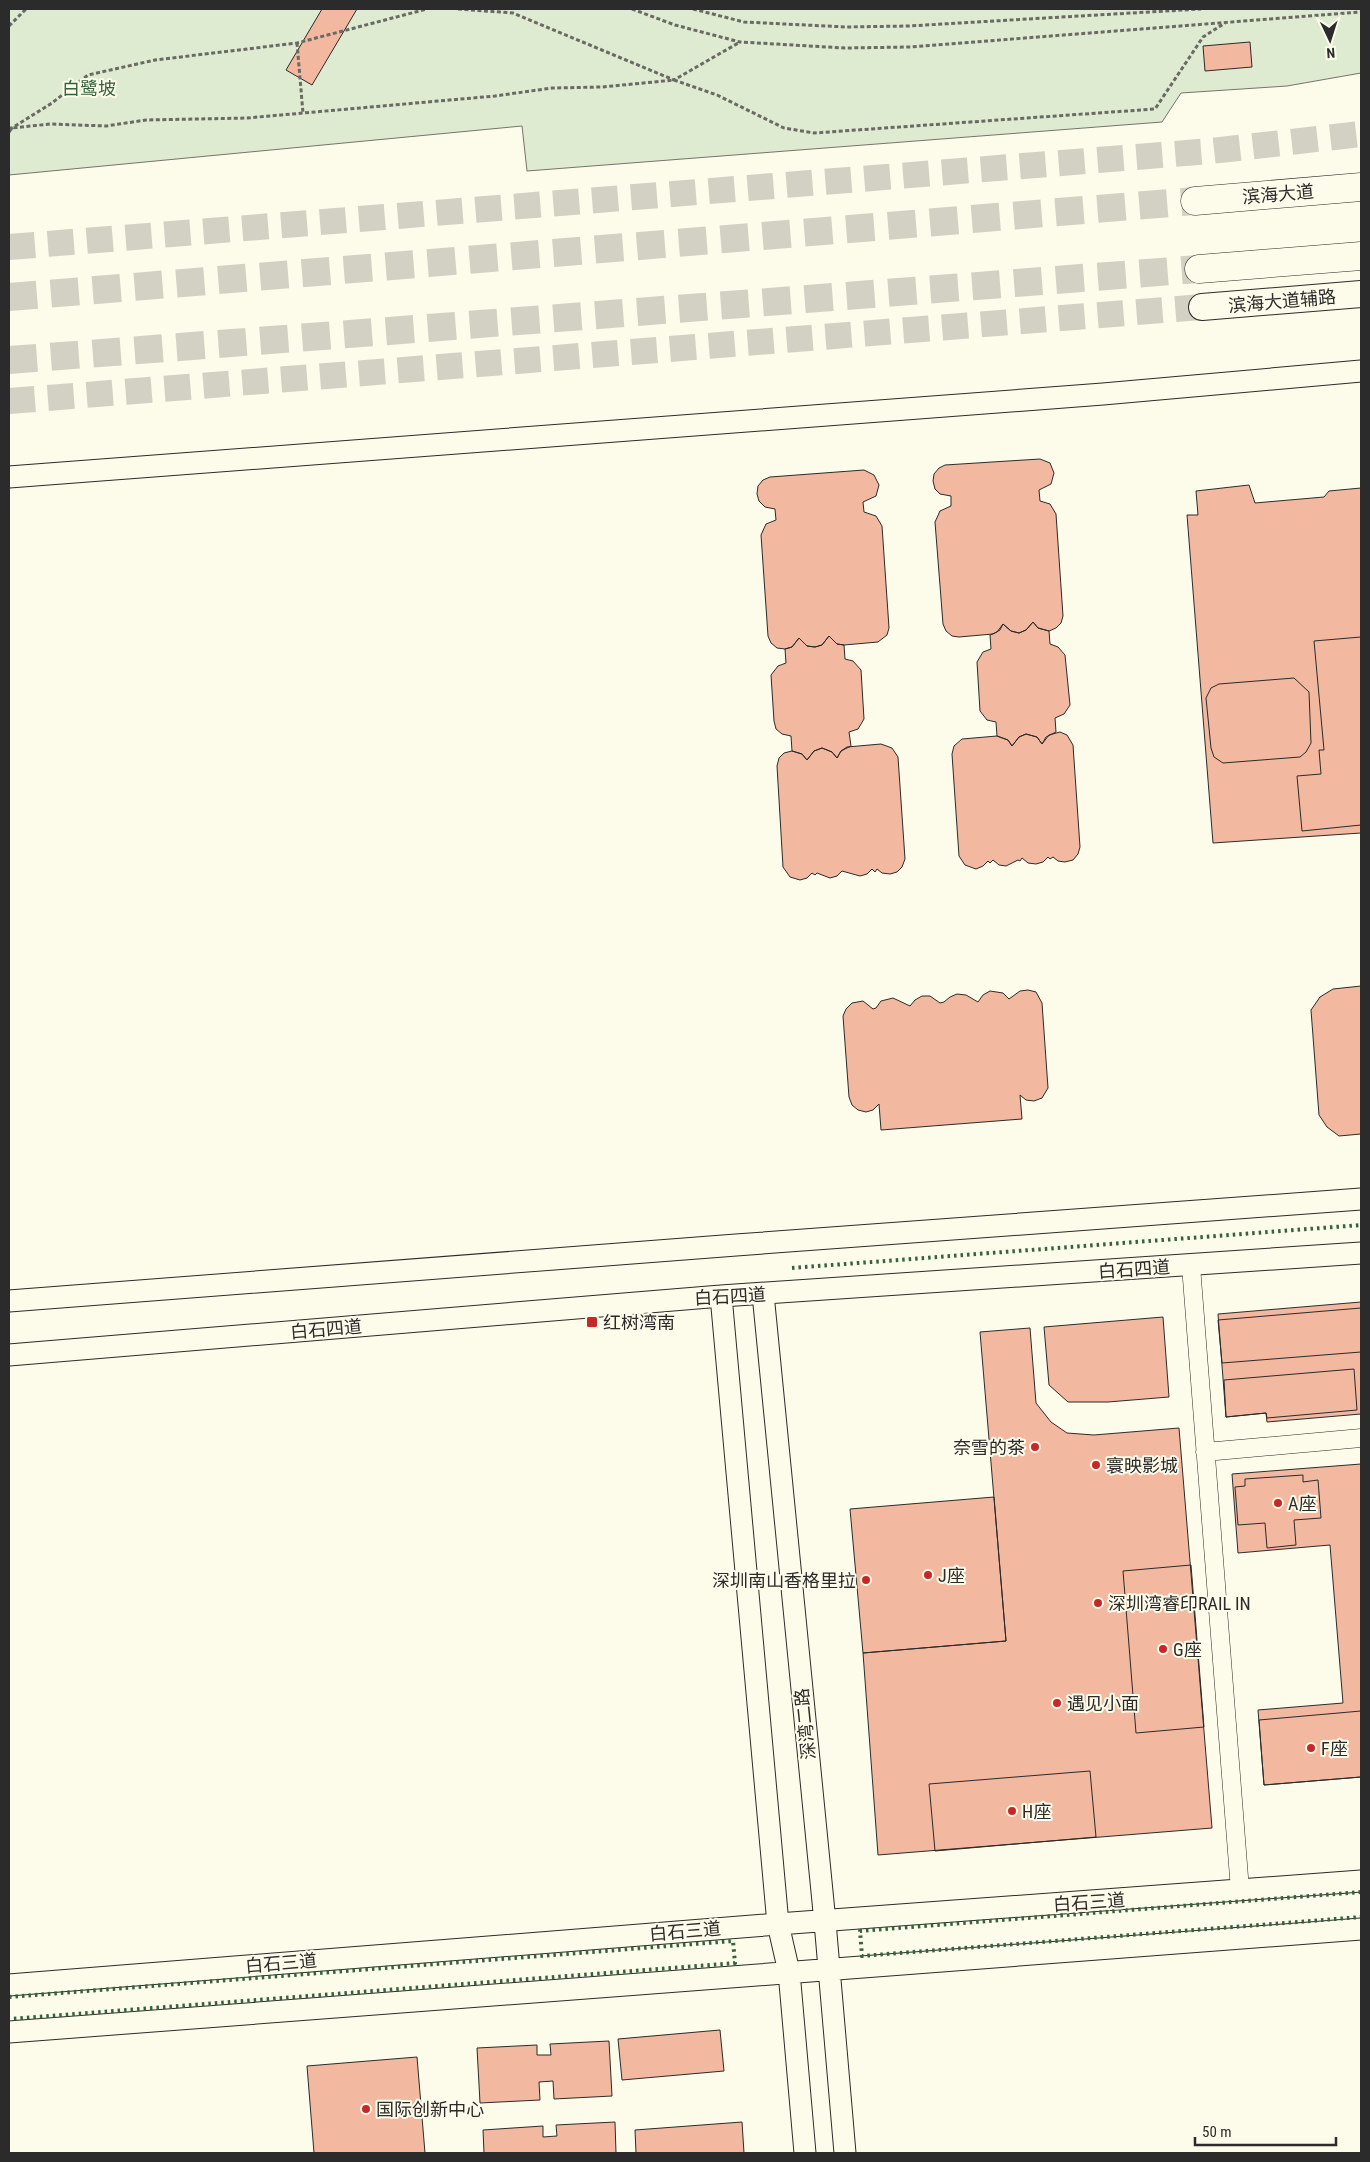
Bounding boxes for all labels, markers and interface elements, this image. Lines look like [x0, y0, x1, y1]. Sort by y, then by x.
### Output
north arrow [1305, 15, 1355, 65]
text: N [1326, 45, 1336, 61]
park label: 白鹭坡 [62, 78, 116, 99]
street label: 滨海大道 [1241, 180, 1315, 208]
street label: 滨海大道辅路 [1227, 286, 1337, 316]
street label: 白石四道 [1097, 1256, 1171, 1282]
street label: 白石四道 [693, 1284, 767, 1308]
place label: 红树湾南 [603, 1312, 675, 1333]
street label: 白石四道 [289, 1315, 363, 1343]
marker: 红树湾南 [585, 1315, 599, 1329]
place label: 奈雪的茶 [953, 1437, 1025, 1458]
marker: 奈雪的茶 [1029, 1441, 1041, 1453]
place label: 寰映影城 [1106, 1455, 1178, 1476]
marker: 寰映影城 [1090, 1459, 1102, 1471]
place label: A座 [1288, 1493, 1316, 1514]
marker: A座 [1272, 1497, 1284, 1509]
place label: J座 [938, 1565, 965, 1586]
marker: J座 [922, 1569, 934, 1581]
place label: 深圳南山香格里拉 [712, 1570, 856, 1591]
marker: 深圳南山香格里拉 [860, 1574, 872, 1586]
place label: 深圳湾睿印RAIL IN [1108, 1593, 1251, 1614]
marker: 深圳湾睿印RAIL IN [1092, 1597, 1104, 1609]
place label: G座 [1173, 1639, 1202, 1660]
marker: G座 [1157, 1643, 1169, 1655]
street label: 深湾二路 [791, 1687, 819, 1761]
place label: 遇见小面 [1067, 1693, 1139, 1714]
marker: 遇见小面 [1051, 1697, 1063, 1709]
place label: F座 [1321, 1738, 1348, 1759]
marker: F座 [1305, 1742, 1317, 1754]
place label: H座 [1022, 1801, 1051, 1822]
marker: H座 [1006, 1805, 1018, 1817]
street label: 白石三道 [1052, 1889, 1126, 1915]
street label: 白石三道 [648, 1917, 722, 1945]
street label: 白石三道 [244, 1949, 318, 1977]
place label: 国际创新中心 [376, 2099, 484, 2120]
marker: 国际创新中心 [360, 2103, 372, 2115]
scale bar [1195, 2114, 1336, 2146]
text: 50 m [1202, 2123, 1232, 2141]

